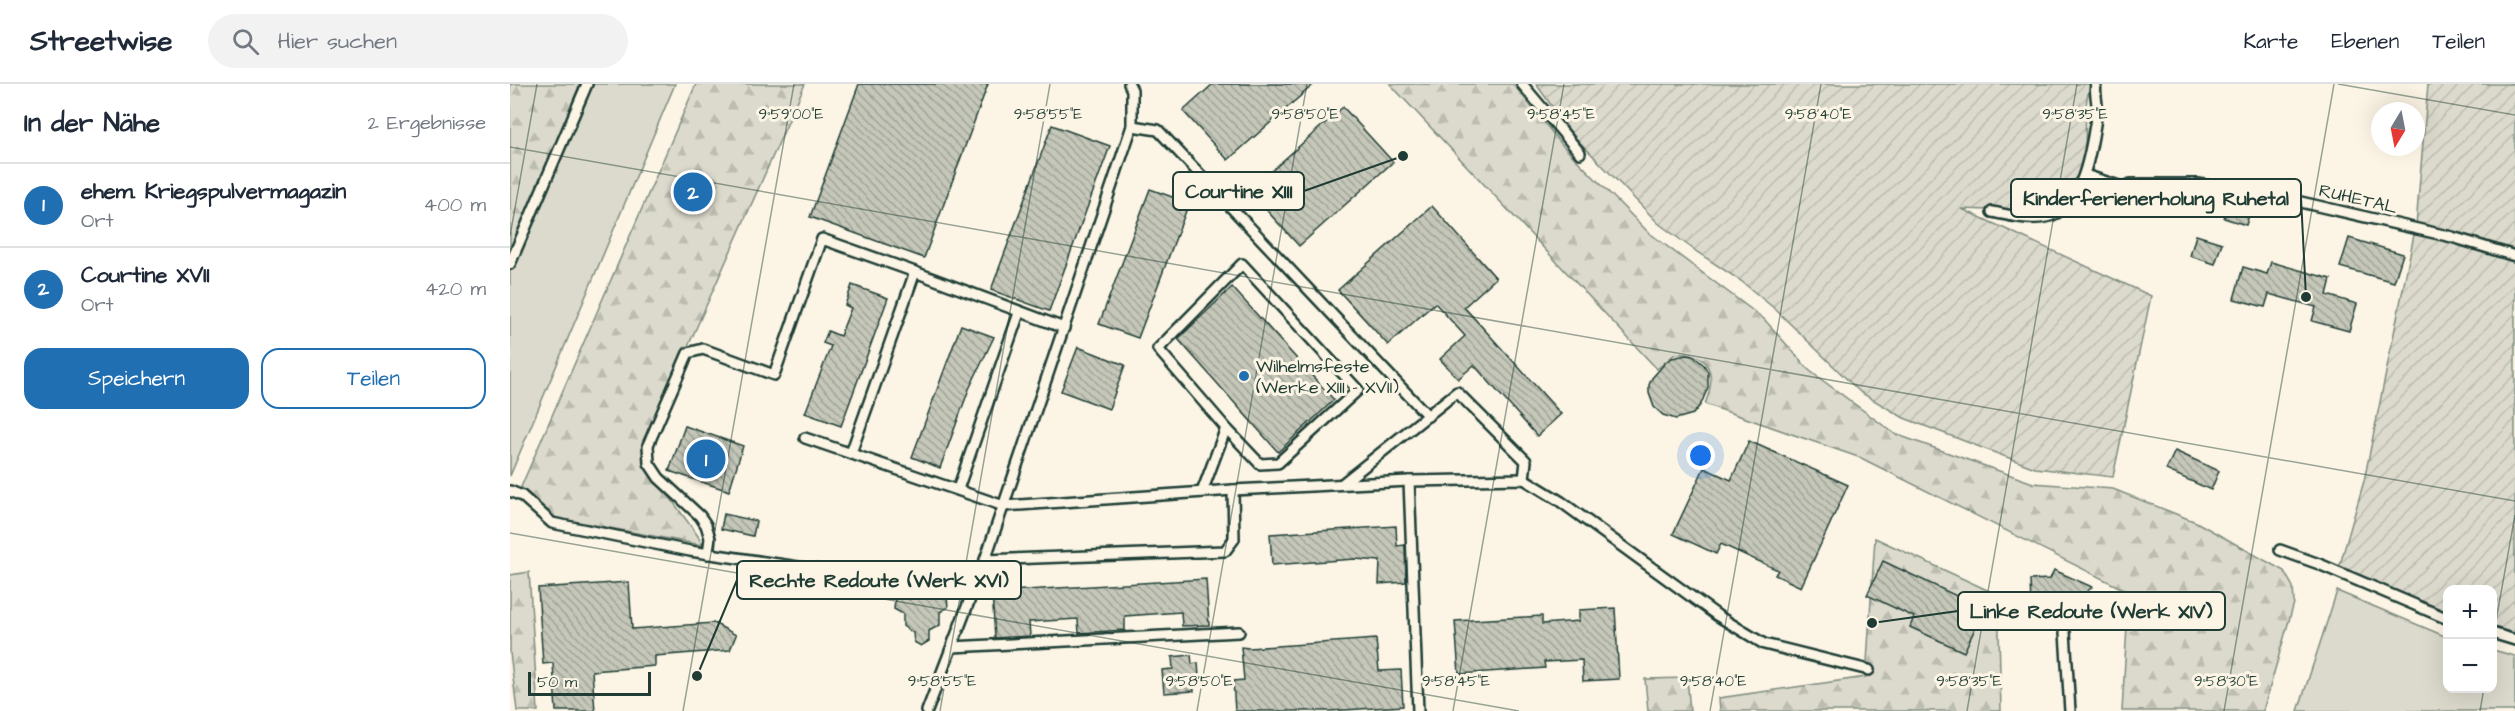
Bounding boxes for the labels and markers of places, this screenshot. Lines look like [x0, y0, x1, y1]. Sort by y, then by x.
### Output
pin: 2 [674, 170, 712, 214]
callout: Courtine XIII [1173, 172, 1304, 210]
callout: Kinderferienerholung Ruhetal [2011, 179, 2301, 217]
place label: Wilhelmsfeste (Werke XIII – XVII) [1256, 354, 1399, 400]
marker: Wilhelmsfeste (Werke XIII – XVII) [1237, 369, 1251, 383]
pin: 1 [686, 436, 726, 482]
callout: Rechte Redoute (Werk XVI) [737, 561, 1021, 599]
callout: Linke Redoute (Werk XIV) [1958, 592, 2225, 630]

